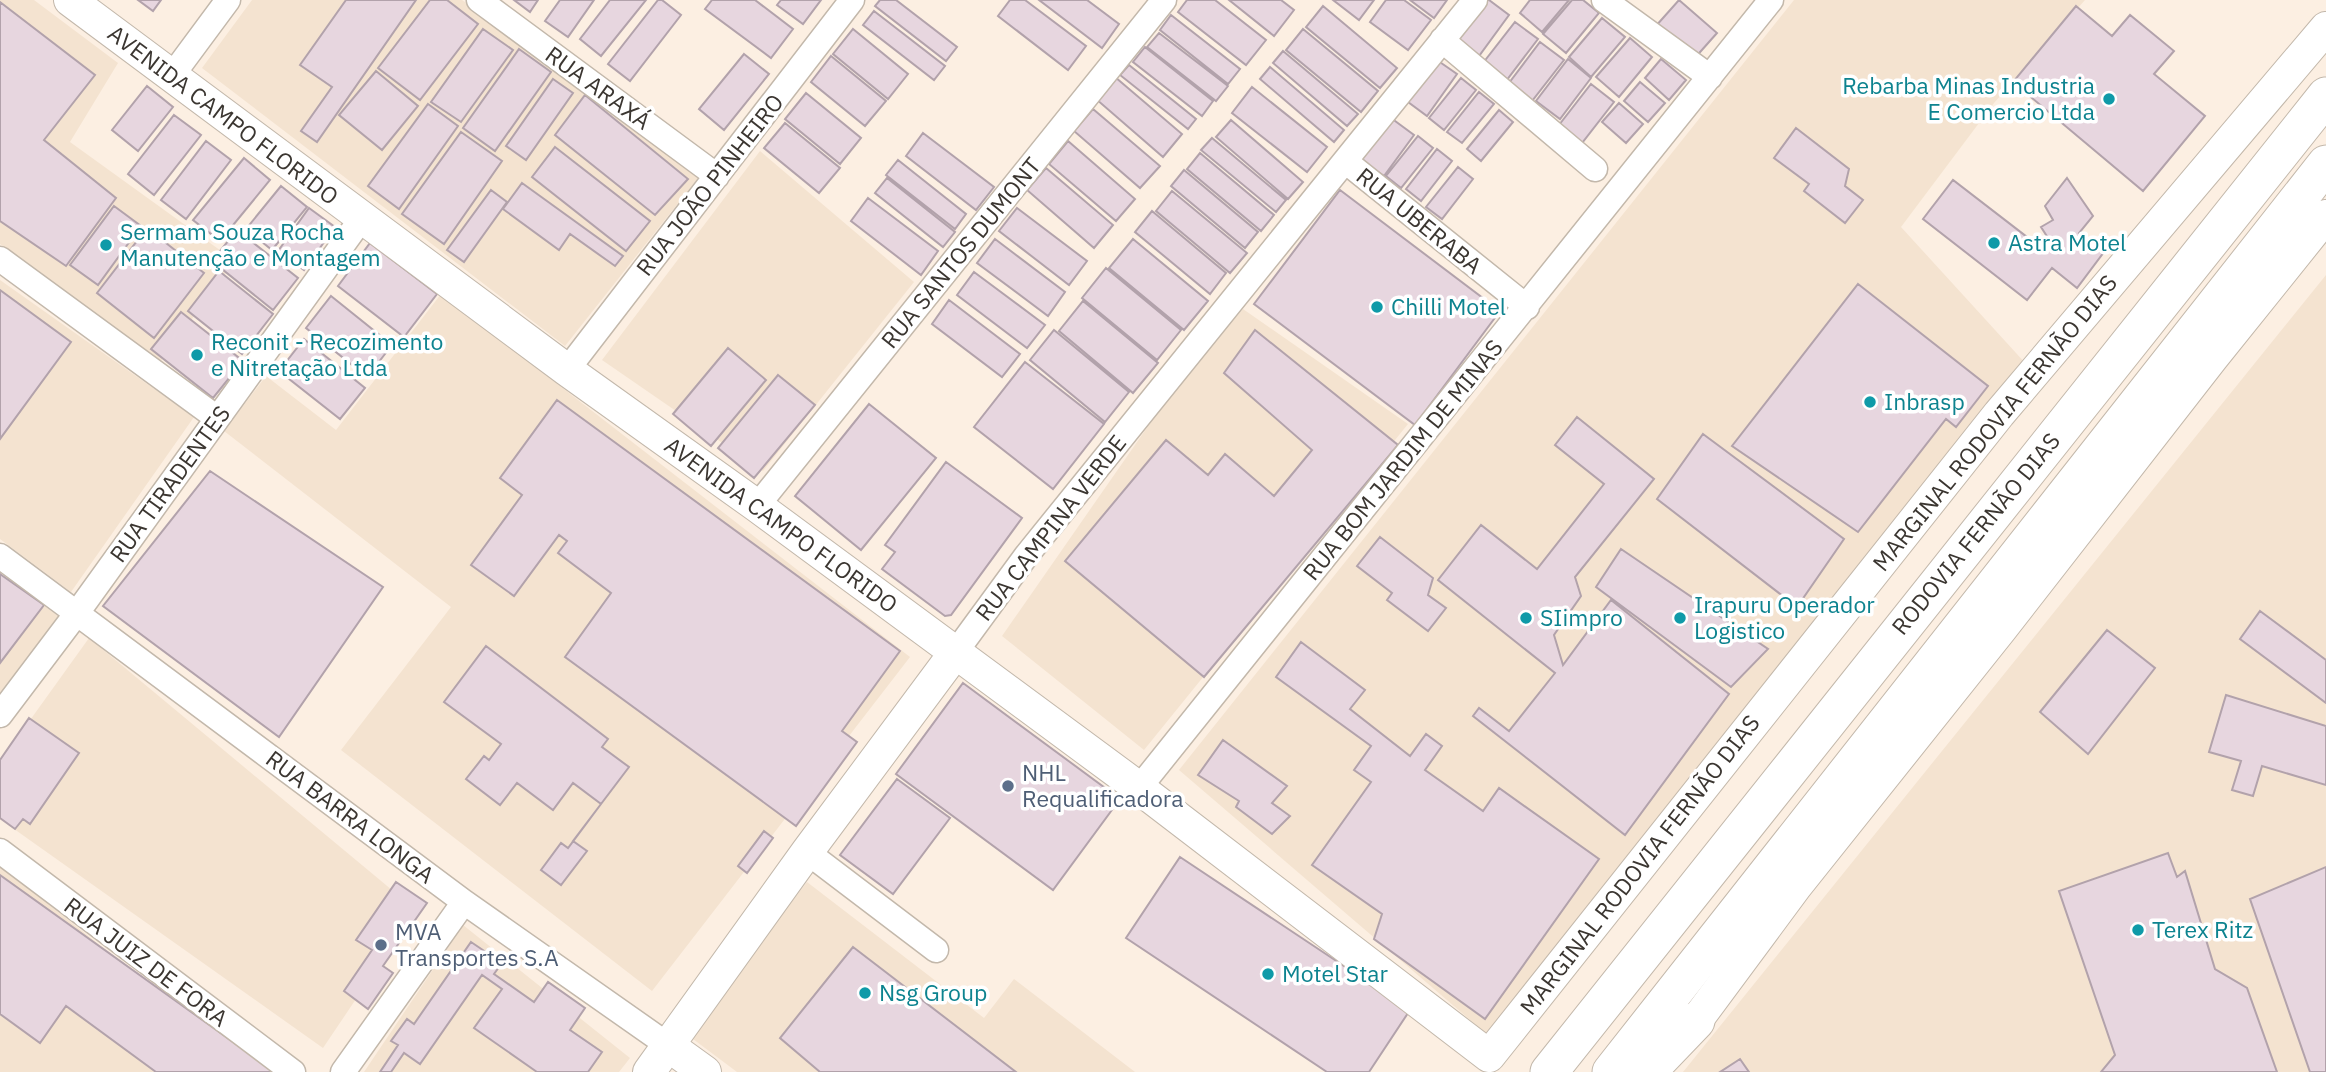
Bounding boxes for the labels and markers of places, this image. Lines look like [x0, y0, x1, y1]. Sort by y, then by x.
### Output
place label: Rebarba Minas Industria E Comercio Ltda [1842, 70, 2095, 126]
marker: Rebarba Minas Industria E Comercio Ltda [2101, 91, 2117, 107]
place label: Sermam Souza Rocha Manutenção e Montagem [120, 216, 381, 272]
place label: Astra Motel [2008, 227, 2126, 257]
marker: Astra Motel [1986, 235, 2002, 251]
marker: Sermam Souza Rocha Manutenção e Montagem [98, 237, 114, 253]
place label: Chilli Motel [1391, 291, 1506, 321]
marker: Chilli Motel [1369, 299, 1385, 315]
place label: Reconit - Recozimento e Nitretação Ltda [211, 326, 443, 382]
marker: Reconit - Recozimento e Nitretação Ltda [189, 347, 205, 363]
place label: Inbrasp [1884, 386, 1965, 416]
marker: Inbrasp [1862, 394, 1878, 410]
place label: Irapuru Operador Logistico [1694, 589, 1875, 645]
place label: SIimpro [1540, 602, 1623, 632]
marker: SIimpro [1518, 610, 1534, 626]
marker: Irapuru Operador Logistico [1672, 610, 1688, 626]
place label: NHL Requalificadora [1022, 757, 1183, 813]
marker: NHL Requalificadora [1000, 778, 1016, 794]
place label: Terex Ritz [2152, 914, 2253, 944]
place label: MVA Transportes S.A [395, 916, 559, 972]
marker: Terex Ritz [2130, 922, 2146, 938]
marker: MVA Transportes S.A [373, 937, 389, 953]
place label: Motel Star [1282, 958, 1389, 988]
marker: Motel Star [1260, 966, 1276, 982]
place label: Nsg Group [879, 977, 987, 1007]
marker: Nsg Group [857, 985, 873, 1001]

